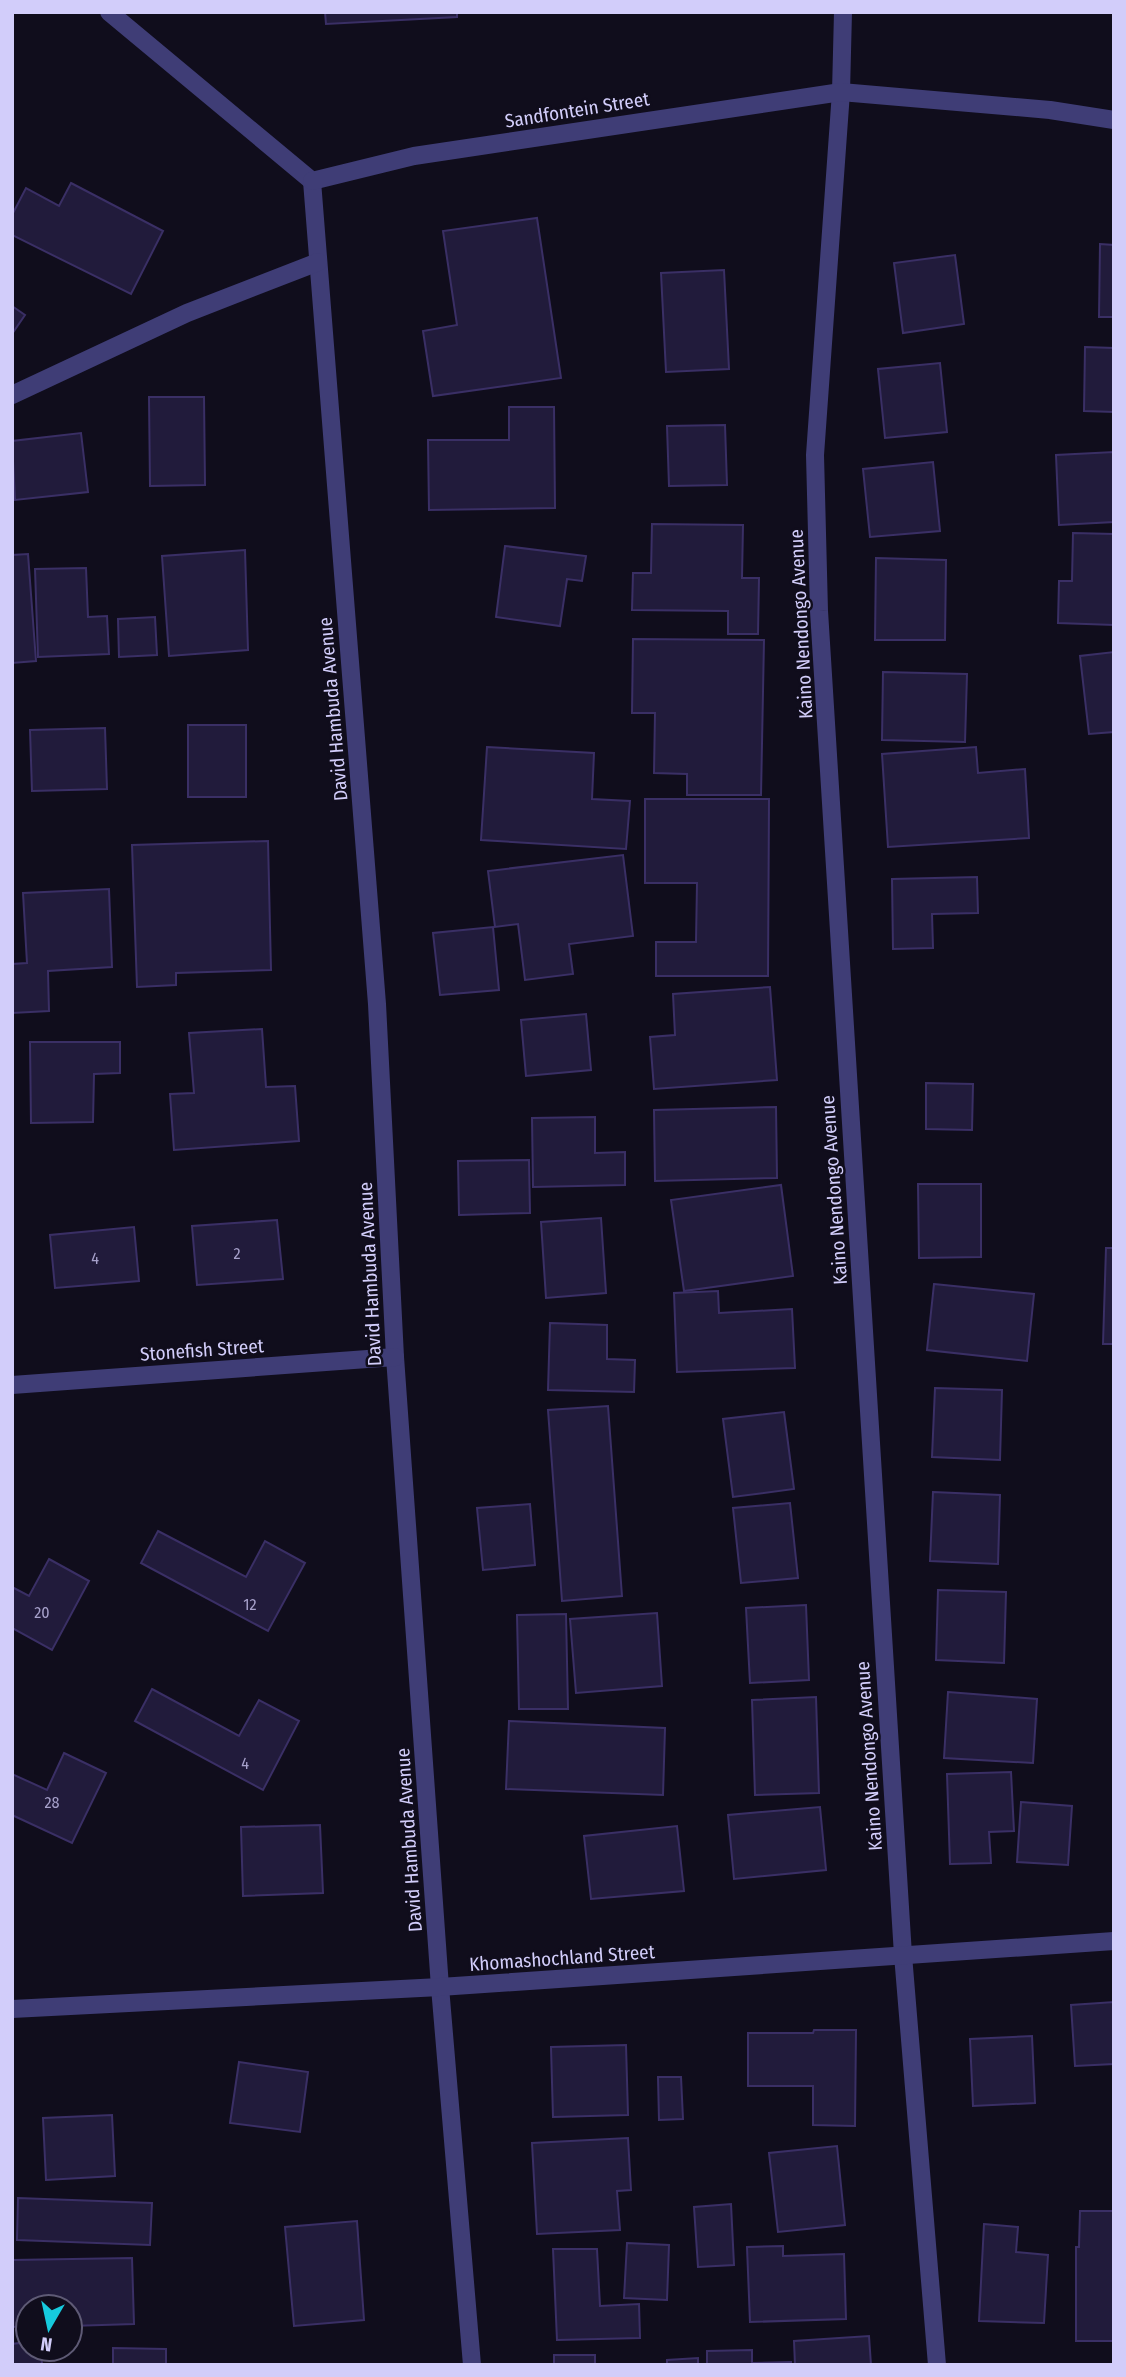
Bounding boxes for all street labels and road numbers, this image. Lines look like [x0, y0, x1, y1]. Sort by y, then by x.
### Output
street label: Sandfontein Street [503, 87, 652, 133]
street label: Kaino Nendongo Avenue [785, 529, 817, 719]
street label: David Hambuda Avenue [314, 616, 352, 802]
street label: Kaino Nendongo Avenue [816, 1095, 852, 1285]
street label: David Hambuda Avenue [354, 1181, 386, 1367]
street label: Stonefish Street [139, 1334, 265, 1366]
street label: Kaino Nendongo Avenue [851, 1661, 887, 1851]
street label: David Hambuda Avenue [391, 1747, 427, 1933]
street label: Khomashochland Street [469, 1940, 656, 1976]

